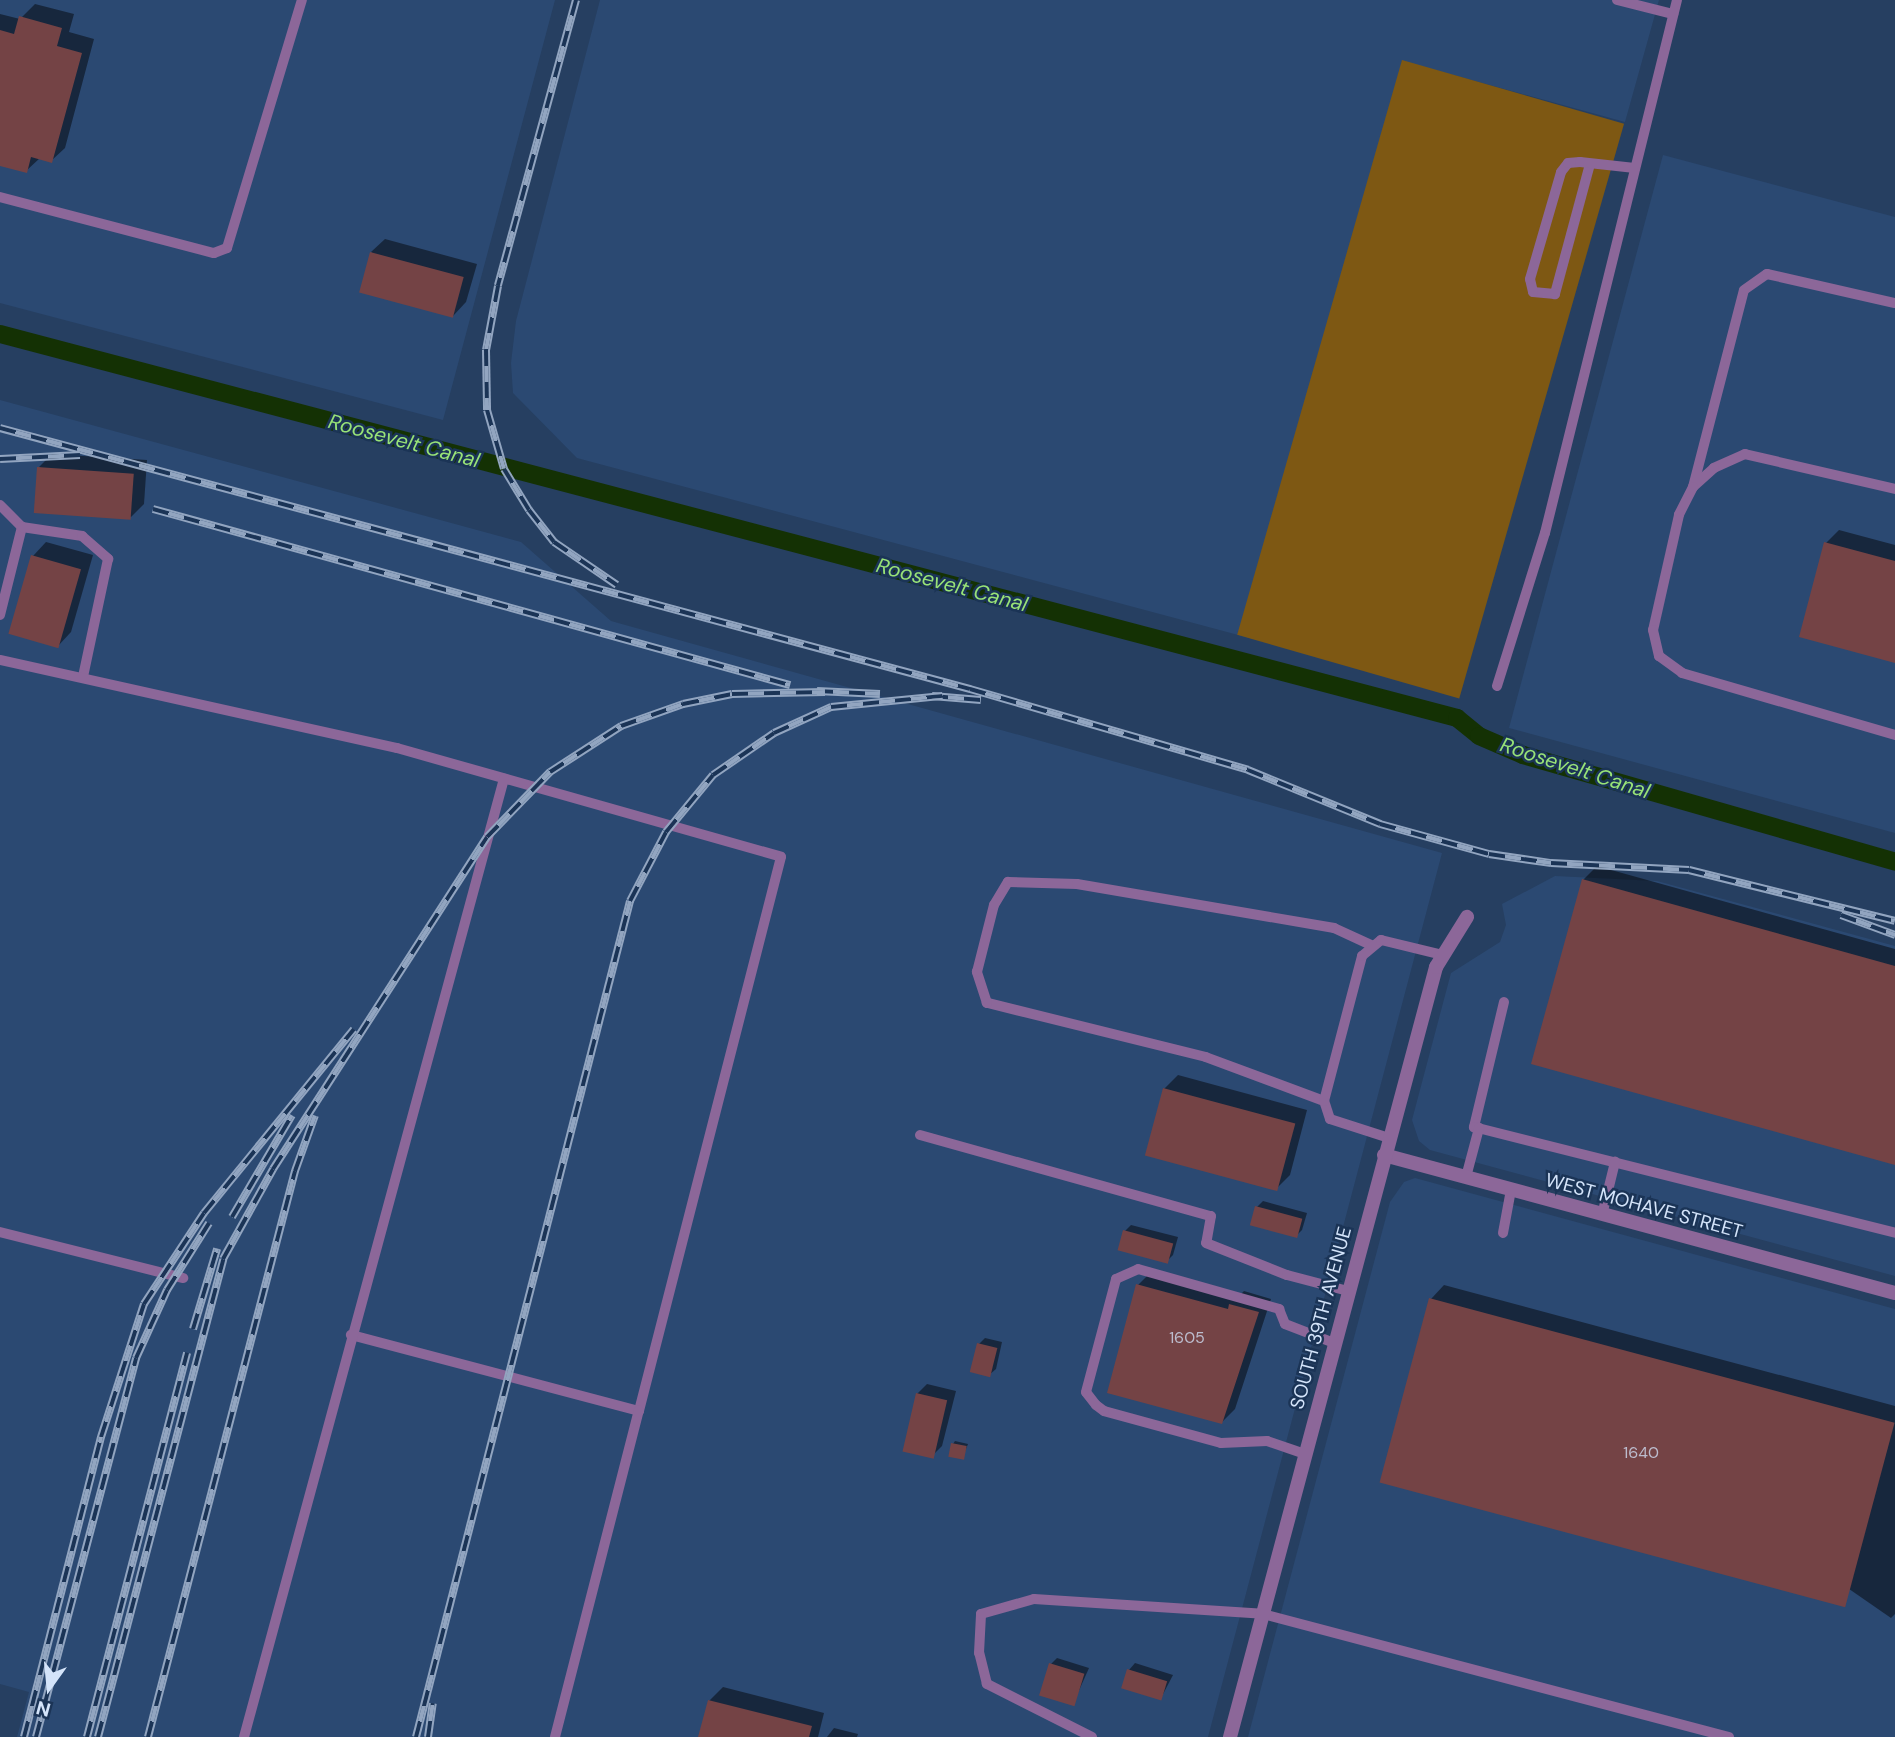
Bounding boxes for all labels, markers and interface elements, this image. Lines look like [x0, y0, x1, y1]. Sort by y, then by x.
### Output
water label: Roosevelt Canal [326, 409, 482, 473]
water label: Roosevelt Canal [874, 553, 1030, 617]
water label: Roosevelt Canal [1497, 732, 1653, 804]
street label: WEST MOHAVE STREET [1543, 1169, 1745, 1243]
street label: SOUTH 39TH AVENUE [1286, 1224, 1356, 1412]
house number: 1605 [1169, 1328, 1205, 1348]
house number: 1640 [1623, 1443, 1659, 1463]
north arrow [14, 1653, 84, 1723]
text: N [34, 1695, 53, 1723]

